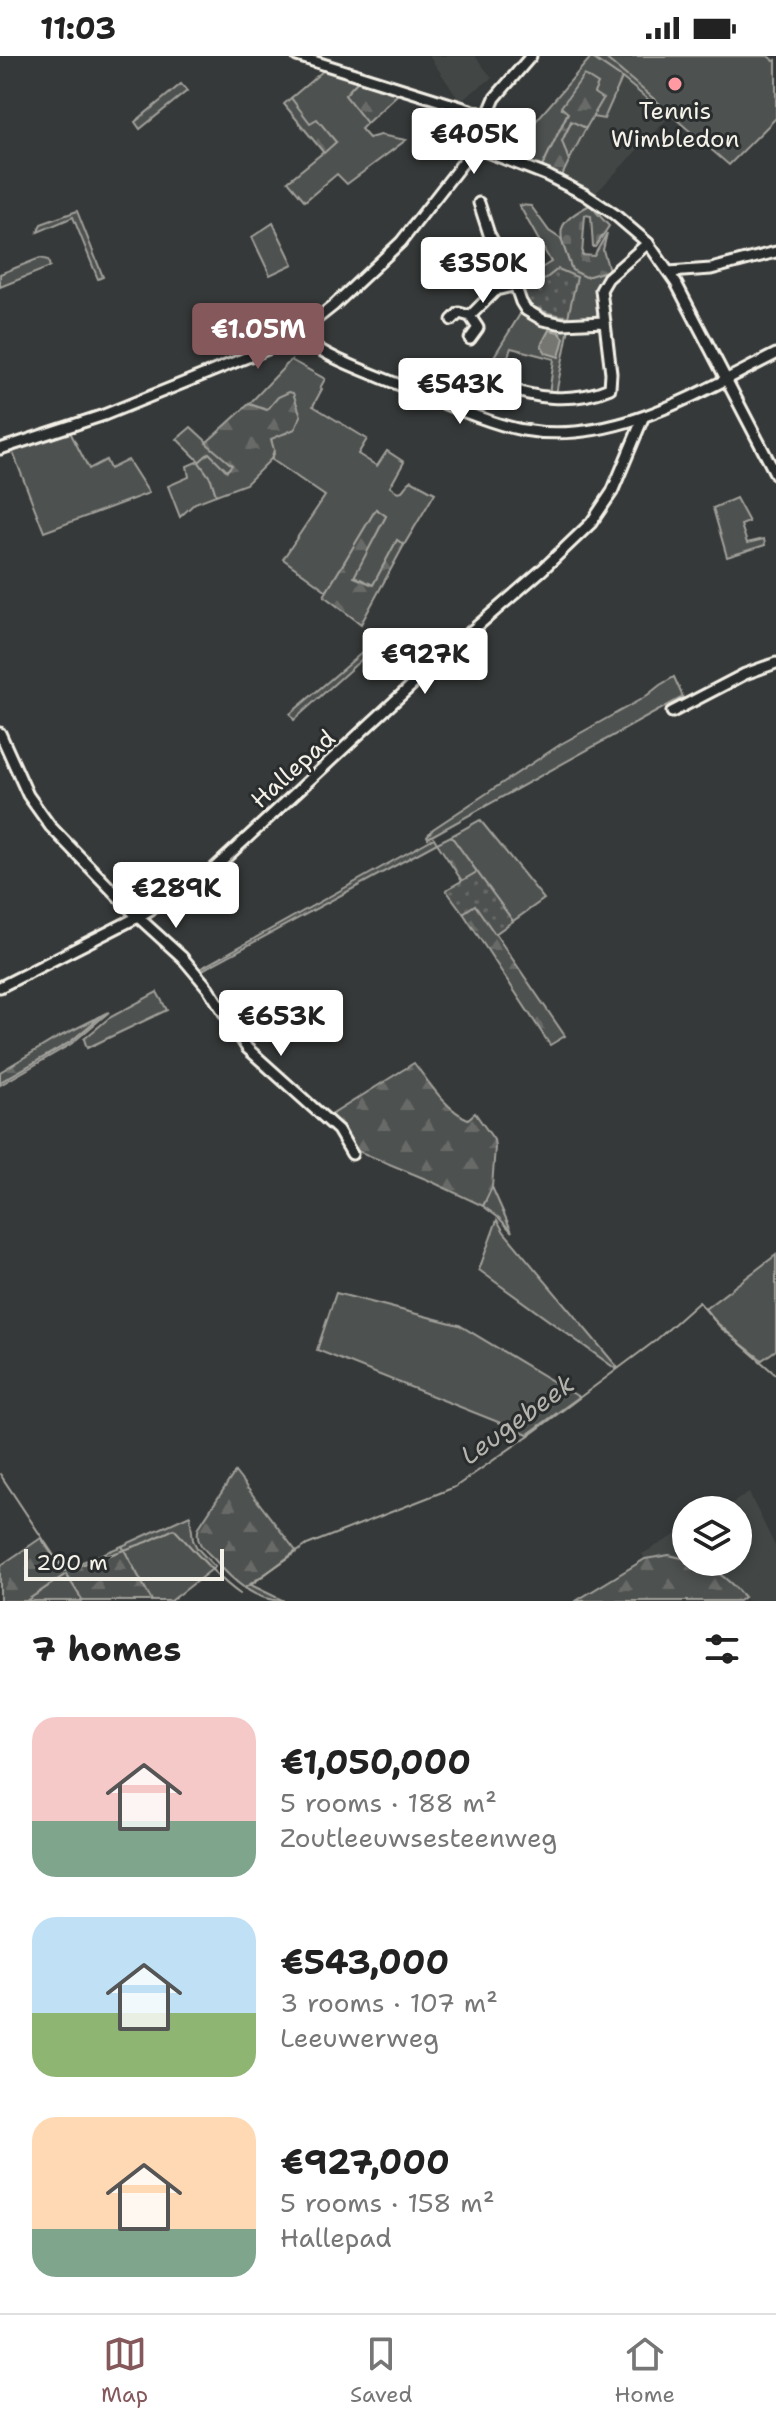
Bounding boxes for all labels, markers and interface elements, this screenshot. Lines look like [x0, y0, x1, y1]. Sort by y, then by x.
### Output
text: 11:03 [40, 8, 116, 49]
marker: Tennis Wimbledon [666, 75, 684, 93]
place label: Tennis Wimbledon [611, 95, 739, 155]
pin: €405K [418, 108, 530, 176]
text: €405K [430, 116, 518, 151]
pin: €350K [427, 237, 539, 305]
text: €350K [439, 245, 527, 280]
pin: €1.05M [193, 303, 323, 371]
text: €1.05M [210, 311, 306, 346]
pin: €543K [404, 358, 516, 426]
text: €543K [416, 366, 504, 401]
pin: €927K [369, 628, 481, 696]
text: €927K [381, 636, 469, 671]
street label: Hallepad [244, 723, 342, 815]
pin: €289K [120, 862, 232, 930]
text: €289K [131, 870, 221, 905]
pin: €653K [225, 990, 337, 1058]
text: €653K [237, 998, 325, 1033]
water label: Leugebeek [453, 1366, 581, 1472]
map controls [672, 1496, 752, 1576]
button: layers [672, 1496, 752, 1576]
scale bar [24, 1545, 224, 1581]
text: 200 m [36, 1548, 108, 1577]
text: 7 homes [32, 1626, 181, 1672]
icon: filters [700, 1627, 744, 1671]
text: €1,050,000 [280, 1739, 471, 1785]
icon: home [96, 1749, 192, 1845]
text: 5 rooms · 188 m² [280, 1785, 497, 1820]
text: Zoutleeuwsesteenweg [280, 1820, 557, 1855]
text: €543,000 [280, 1939, 449, 1985]
icon: home [96, 1949, 192, 2045]
text: 3 rooms · 107 m² [280, 1985, 498, 2020]
text: Leeuwerweg [280, 2020, 439, 2055]
text: €927,000 [280, 2139, 450, 2185]
icon: home [96, 2149, 192, 2245]
text: 5 rooms · 158 m² [280, 2185, 495, 2220]
text: Hallepad [280, 2220, 392, 2255]
tab: Map [101, 2332, 148, 2409]
tab: Saved [350, 2332, 413, 2409]
tab: Home [615, 2332, 675, 2409]

